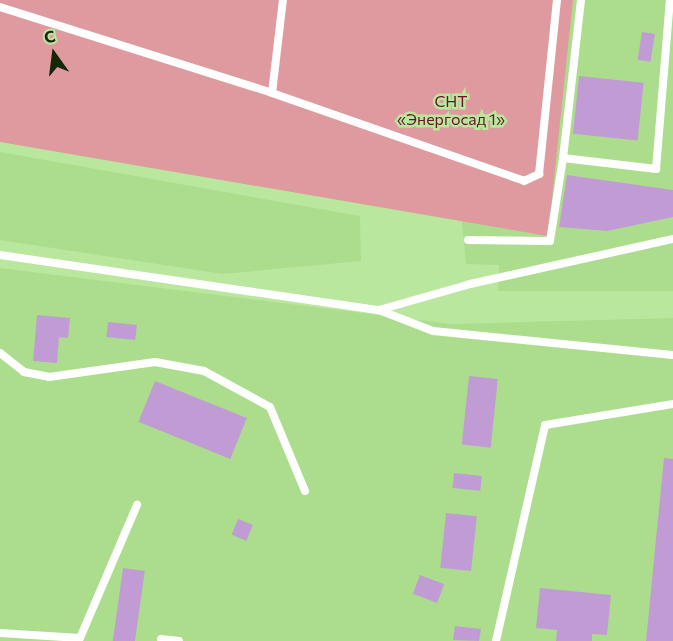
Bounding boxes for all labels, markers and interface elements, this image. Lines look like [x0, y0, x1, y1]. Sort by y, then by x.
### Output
north arrow [24, 24, 84, 84]
text: С [42, 26, 57, 47]
park label: СНТ «Энергосад 1» [397, 91, 505, 129]

